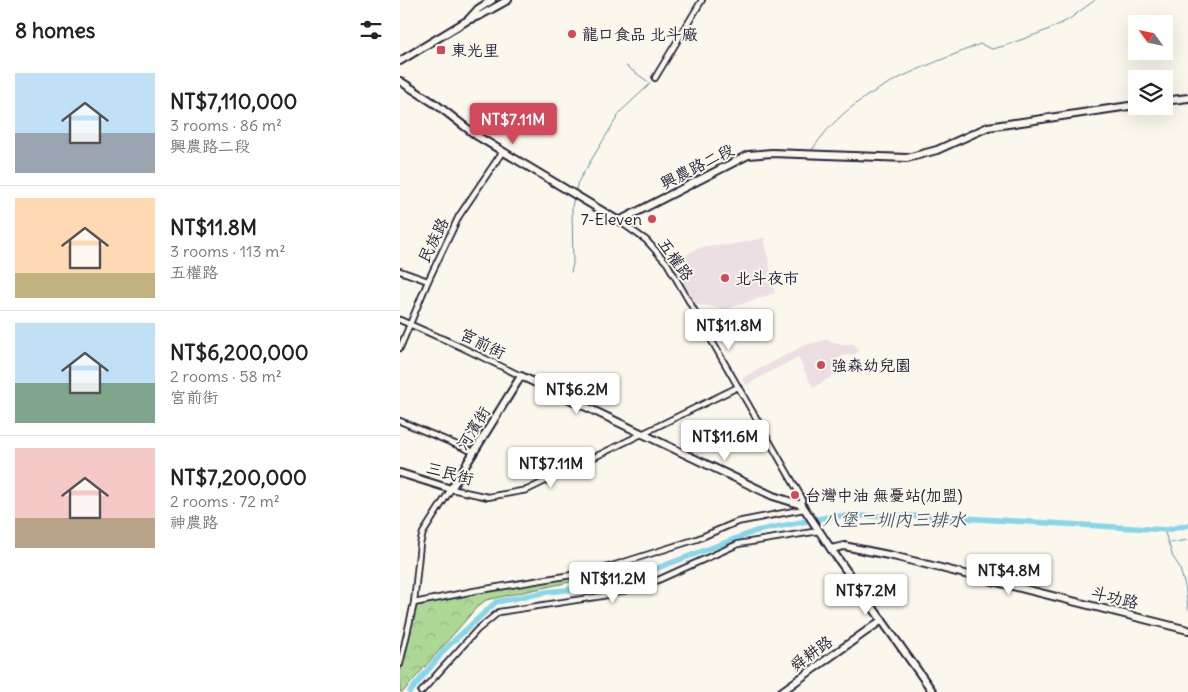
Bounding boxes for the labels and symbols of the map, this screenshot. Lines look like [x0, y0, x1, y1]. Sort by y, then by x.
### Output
north arrow [1128, 15, 1172, 60]
place label: 龍口食品 北斗廠 [582, 24, 698, 44]
marker: 龍口食品 北斗廠 [566, 28, 578, 40]
place label: 東光里 [451, 40, 499, 60]
marker: 東光里 [435, 44, 447, 56]
pin: NT$7.11M [461, 102, 565, 145]
street label: 興農路二段 [657, 139, 737, 193]
place label: 7-Eleven [581, 209, 642, 229]
marker: 7-Eleven [646, 213, 658, 225]
street label: 民族路 [413, 214, 453, 266]
street label: 五權路 [654, 234, 698, 284]
place label: 北斗夜市 [735, 268, 799, 288]
marker: 北斗夜市 [719, 272, 731, 284]
pin: NT$11.8M [677, 308, 781, 351]
street label: 宮前街 [457, 323, 509, 363]
place label: 強森幼兒園 [831, 355, 911, 375]
marker: 強森幼兒園 [815, 359, 827, 371]
pin: NT$6.2M [531, 372, 623, 415]
street label: 河濱街 [452, 402, 494, 454]
pin: NT$11.6M [673, 420, 777, 462]
pin: NT$7.11M [499, 446, 603, 489]
street label: 三民街 [424, 457, 476, 489]
place label: 台灣中油 無憂站(加盟) [805, 485, 963, 505]
marker: 台灣中油 無憂站(加盟) [789, 489, 801, 501]
water label: 八堡二圳內三排水 [822, 508, 967, 531]
pin: NT$4.8M [963, 554, 1055, 596]
pin: NT$11.2M [561, 562, 665, 604]
pin: NT$7.2M [820, 574, 912, 616]
street label: 斗功路 [1089, 581, 1141, 613]
street label: 舜耕路 [786, 631, 836, 675]

